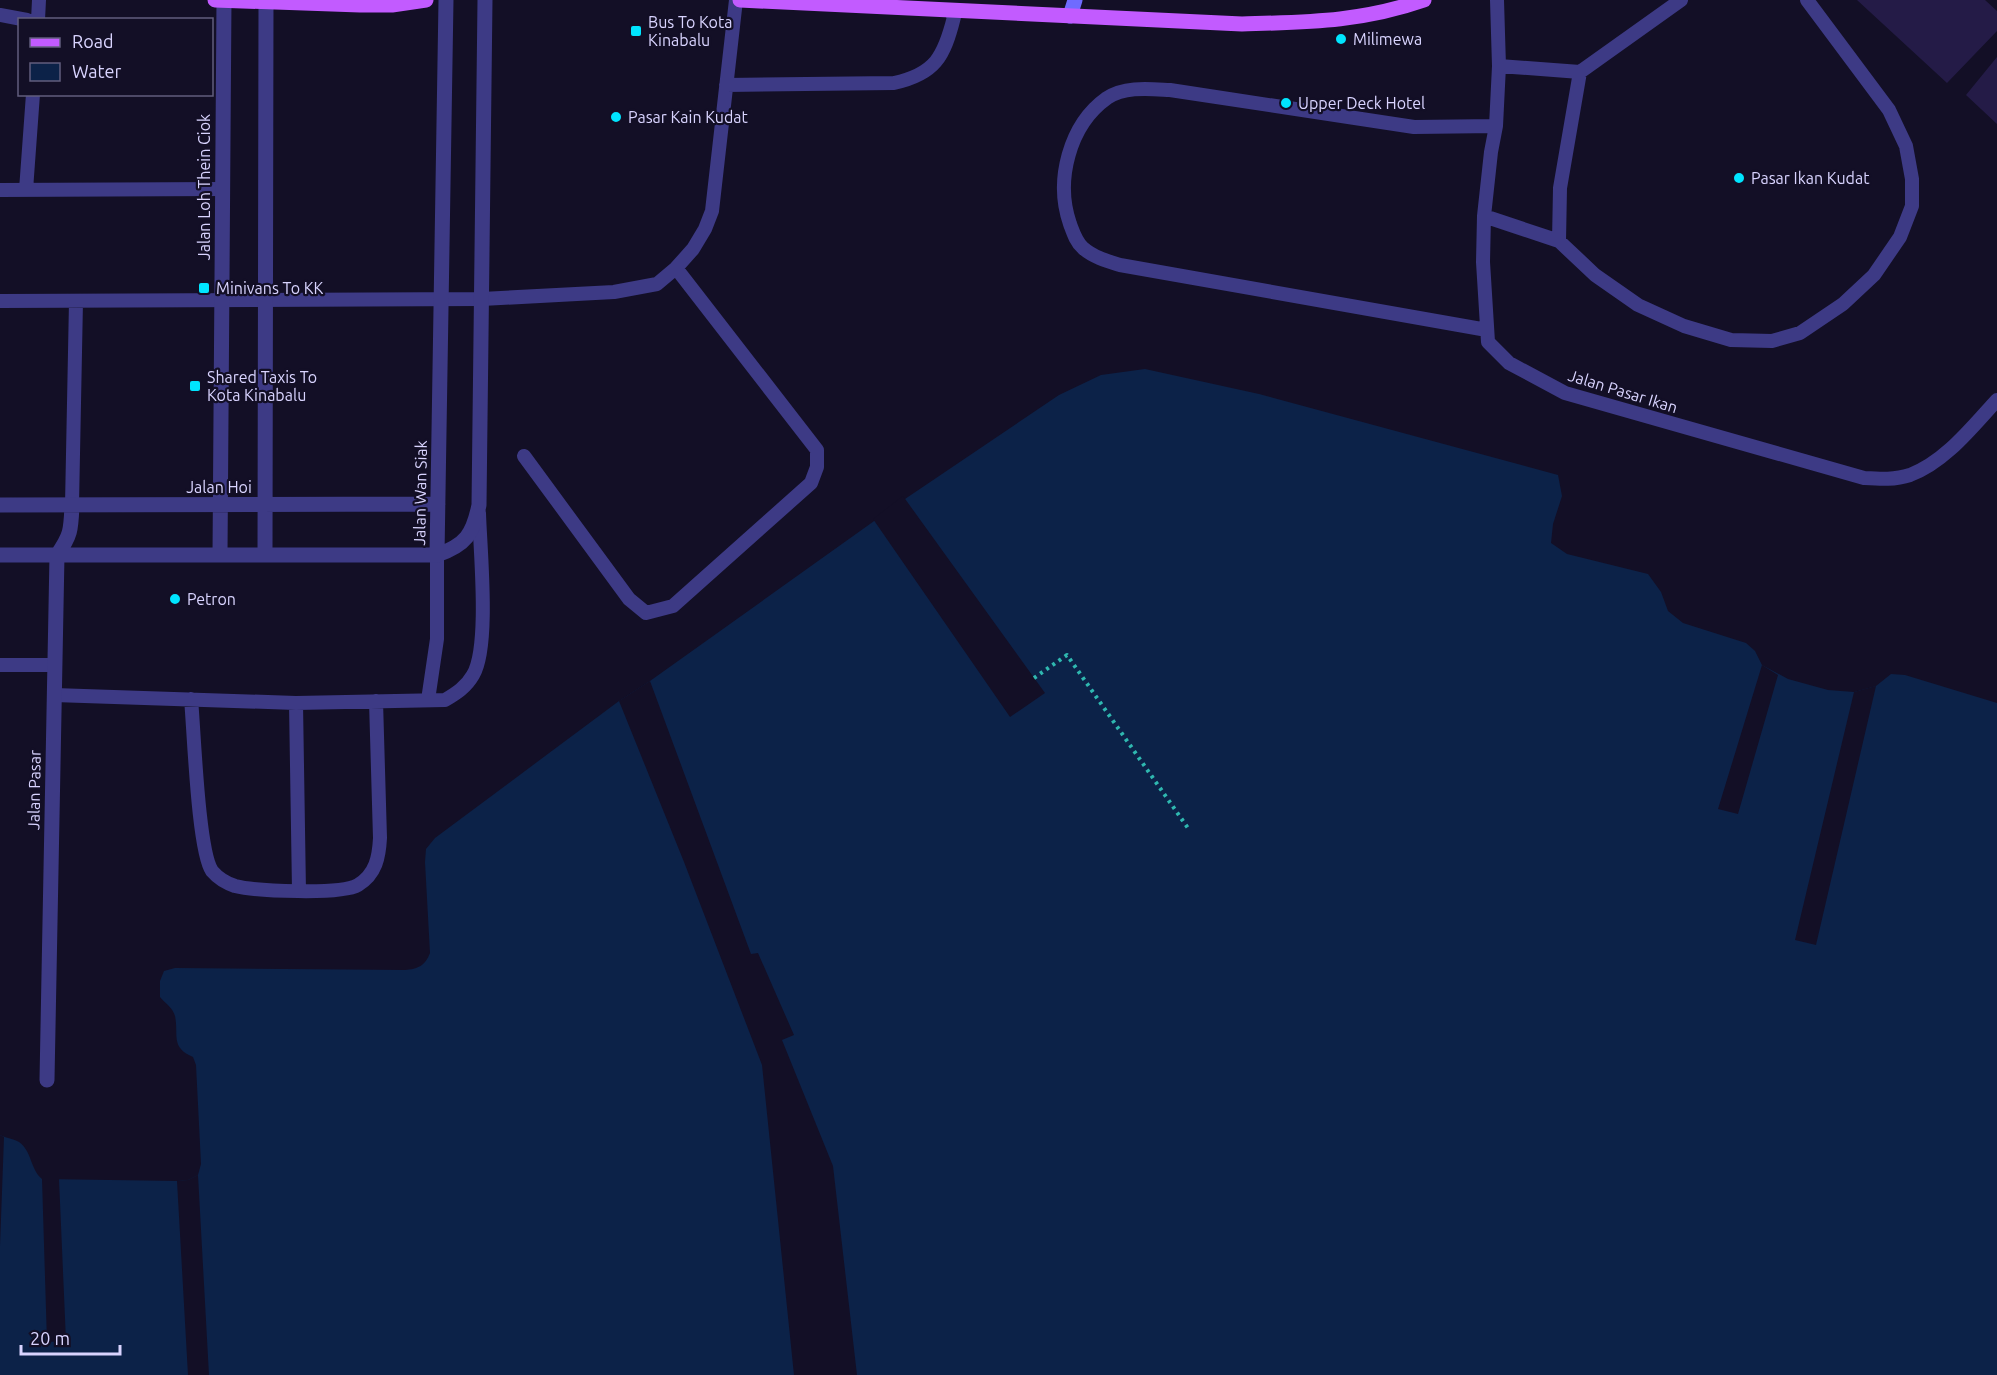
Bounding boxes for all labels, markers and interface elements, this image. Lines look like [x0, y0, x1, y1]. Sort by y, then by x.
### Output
place label: Bus To Kota Kinabalu [648, 13, 732, 49]
legend [18, 18, 213, 96]
marker: Bus To Kota Kinabalu [629, 24, 643, 38]
place label: Milimewa [1353, 30, 1422, 48]
text: Road [72, 31, 114, 51]
marker: Milimewa [1334, 32, 1348, 46]
text: Water [72, 61, 122, 81]
place label: Upper Deck Hotel [1298, 94, 1425, 112]
marker: Upper Deck Hotel [1279, 96, 1293, 110]
place label: Pasar Kain Kudat [628, 108, 749, 126]
marker: Pasar Kain Kudat [609, 110, 623, 124]
street label: Jalan Loh Thein Ciok [195, 114, 213, 260]
place label: Pasar Ikan Kudat [1751, 169, 1870, 187]
marker: Pasar Ikan Kudat [1732, 171, 1746, 185]
place label: Minivans To KK [216, 279, 323, 297]
marker: Minivans To KK [197, 281, 211, 295]
street label: Jalan Pasar Ikan [1566, 366, 1680, 416]
place label: Shared Taxis To Kota Kinabalu [207, 368, 317, 404]
marker: Shared Taxis To Kota Kinabalu [188, 379, 202, 393]
street label: Jalan Wan Siak [410, 440, 430, 546]
street label: Jalan Hoi [186, 478, 252, 496]
place label: Petron [187, 590, 236, 608]
marker: Petron [168, 592, 182, 606]
street label: Jalan Pasar [24, 750, 44, 830]
scale bar [21, 1318, 120, 1356]
text: 20 m [30, 1328, 70, 1348]

